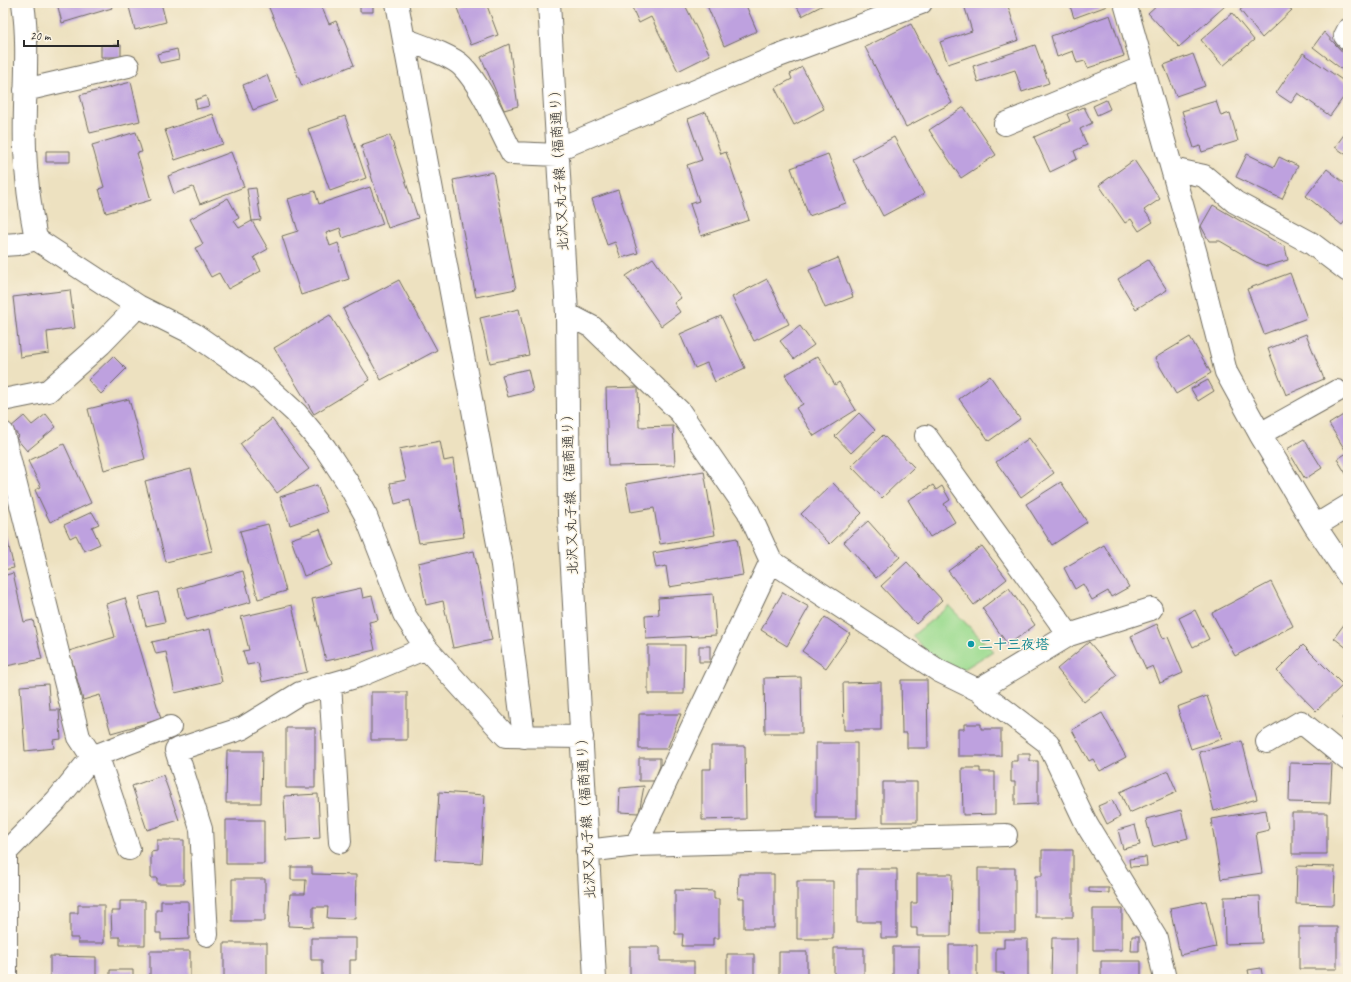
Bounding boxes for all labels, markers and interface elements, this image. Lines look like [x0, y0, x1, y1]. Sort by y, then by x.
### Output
scale bar [24, 22, 118, 48]
text: 20 m [30, 28, 52, 44]
street label: 北沢又丸子線（福商通り） [546, 83, 572, 251]
street label: 北沢又丸子線（福商通り） [559, 407, 581, 575]
place label: 二十三夜塔 [979, 636, 1049, 653]
marker: 二十三夜塔 [966, 639, 976, 649]
street label: 北沢又丸子線（福商通り） [573, 731, 599, 899]

